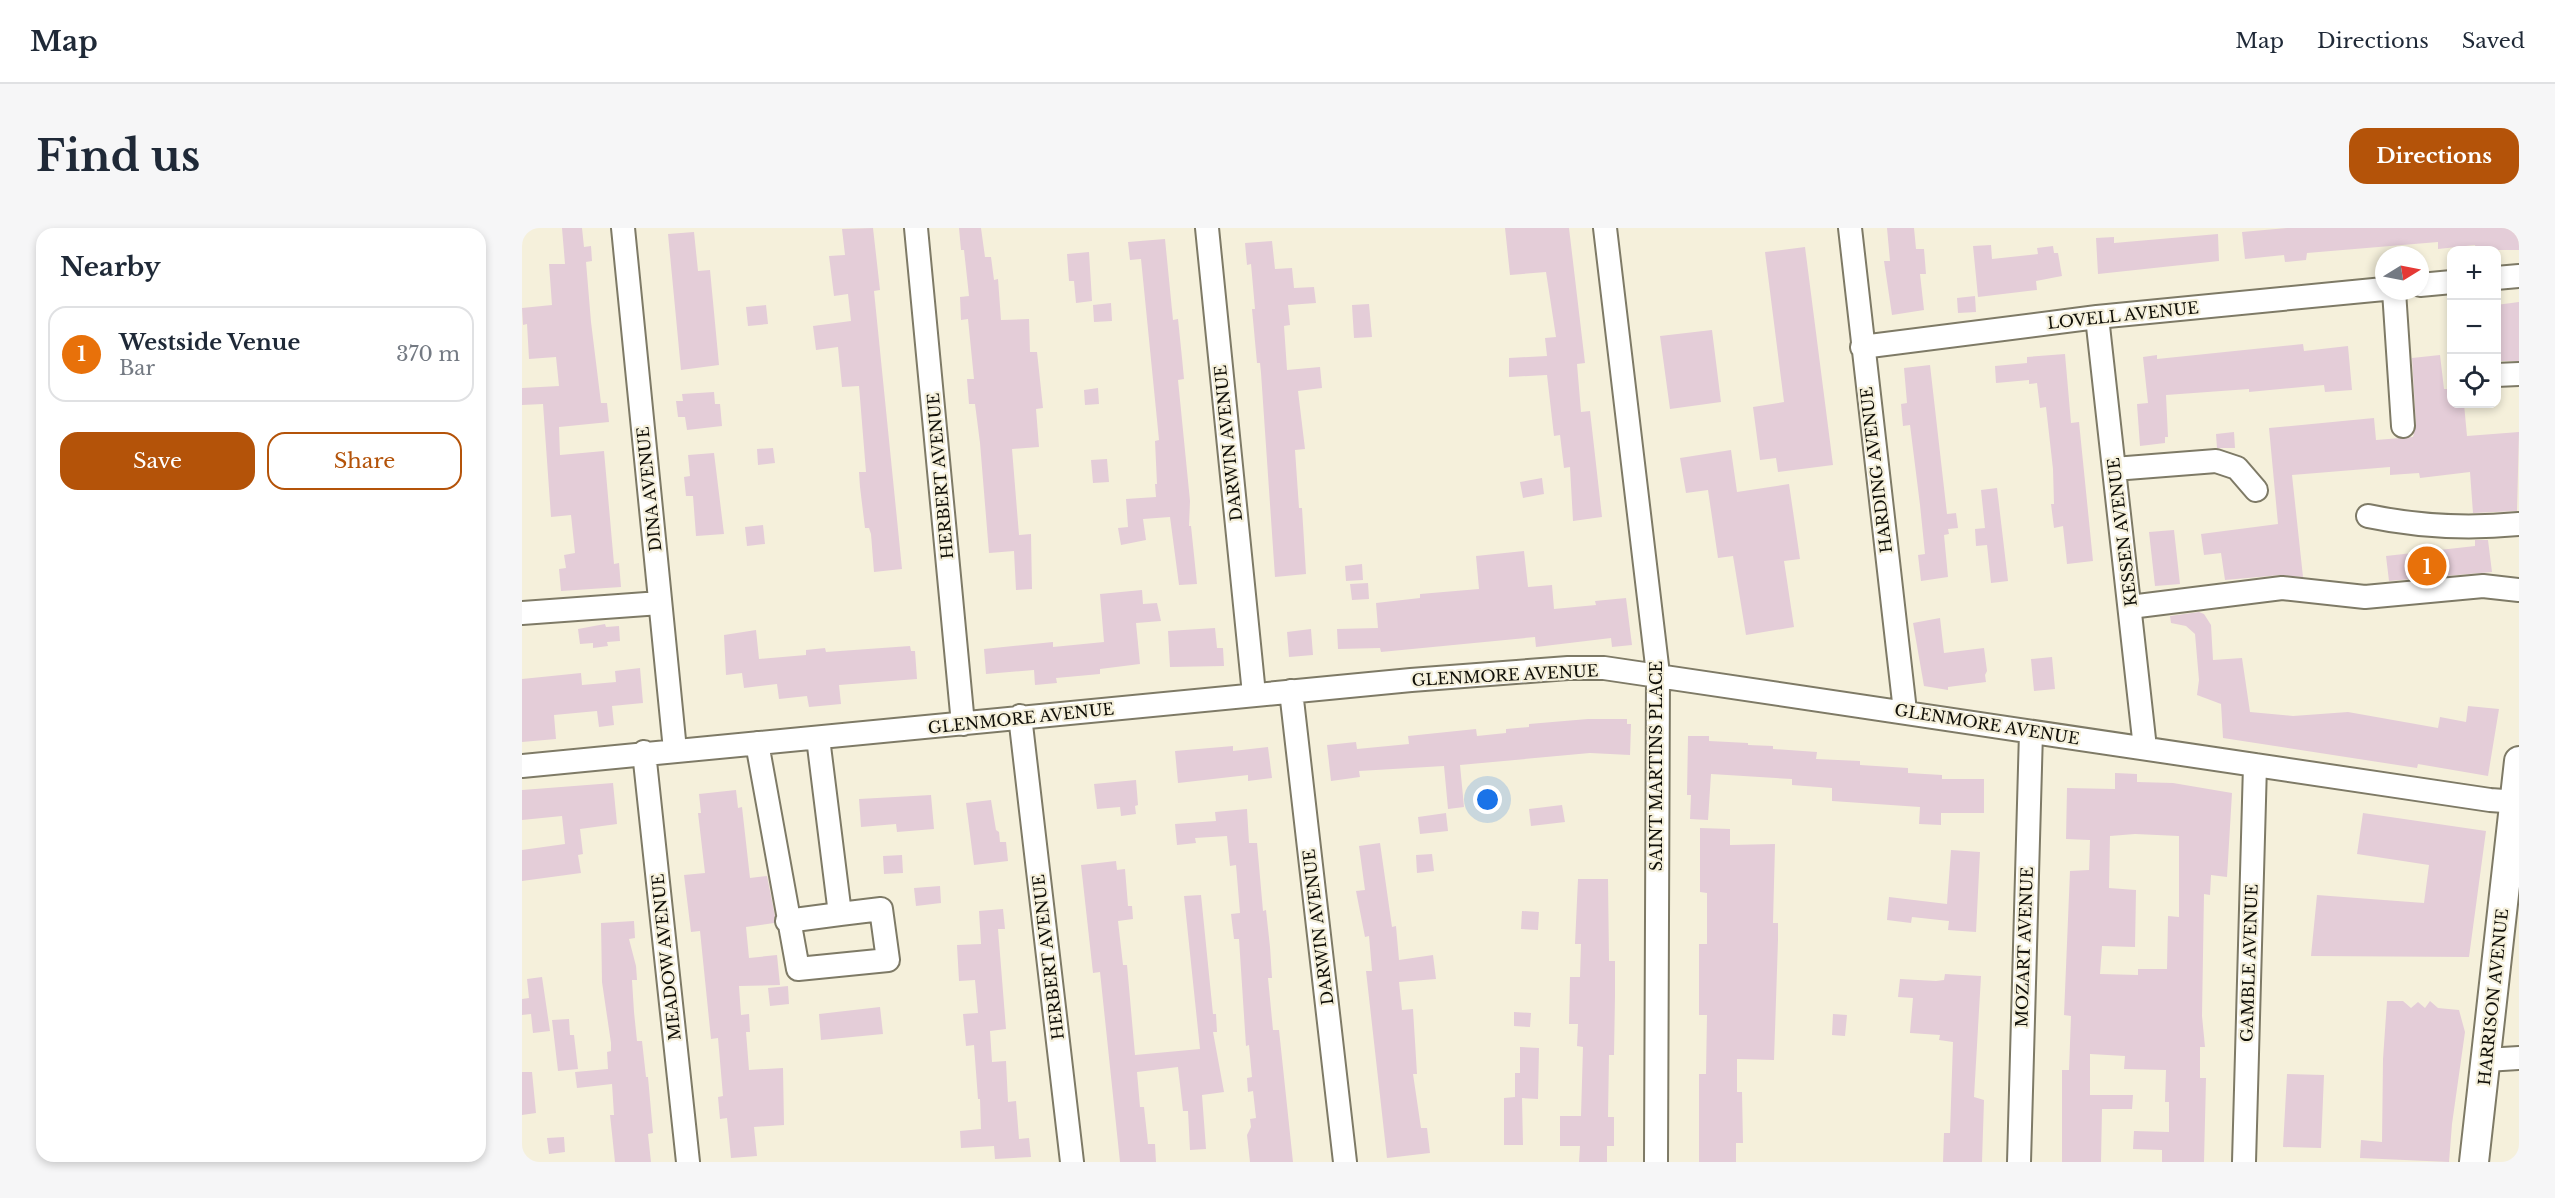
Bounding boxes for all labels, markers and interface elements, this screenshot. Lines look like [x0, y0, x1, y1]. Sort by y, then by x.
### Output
text: Map [30, 24, 98, 59]
text: Map [2235, 28, 2284, 54]
text: Directions [2317, 28, 2429, 54]
text: Saved [2462, 28, 2525, 54]
button: Directions [2349, 128, 2519, 184]
text: Find us [36, 130, 200, 182]
north arrow [2375, 246, 2429, 300]
map controls [2447, 246, 2501, 408]
button: + [2447, 246, 2501, 300]
text: Nearby [60, 251, 161, 283]
street label: LOVELL AVENUE [2046, 297, 2200, 333]
button: − [2447, 300, 2501, 354]
text: Westside Venue [119, 329, 300, 356]
text: 1 [77, 342, 86, 366]
text: 370 m [396, 342, 460, 366]
button: locate [2447, 354, 2501, 408]
text: Bar [119, 356, 155, 380]
street label: DARWIN AVENUE [1210, 364, 1246, 522]
street label: HARDING AVENUE [1856, 386, 1896, 554]
street label: HERBERT AVENUE [923, 392, 957, 560]
street label: DINA AVENUE [632, 426, 666, 552]
button: Save [60, 432, 255, 490]
button: Share [267, 432, 462, 490]
street label: KESSEN AVENUE [2103, 456, 2141, 608]
pin: 1 [2408, 544, 2446, 588]
street label: GLENMORE AVENUE [1411, 660, 1599, 690]
street label: SAINT MARTINS PLACE [1646, 661, 1666, 871]
street label: GLENMORE AVENUE [927, 698, 1115, 738]
street label: GLENMORE AVENUE [1893, 699, 2081, 749]
your location [1473, 785, 1502, 814]
street label: DARWIN AVENUE [1299, 848, 1337, 1006]
street label: MOZART AVENUE [2011, 866, 2037, 1028]
street label: MEADOW AVENUE [647, 873, 685, 1041]
street label: HERBERT AVENUE [1028, 873, 1068, 1041]
street label: GAMBLE AVENUE [2236, 884, 2262, 1042]
street label: HARRISON AVENUE [2474, 908, 2512, 1086]

